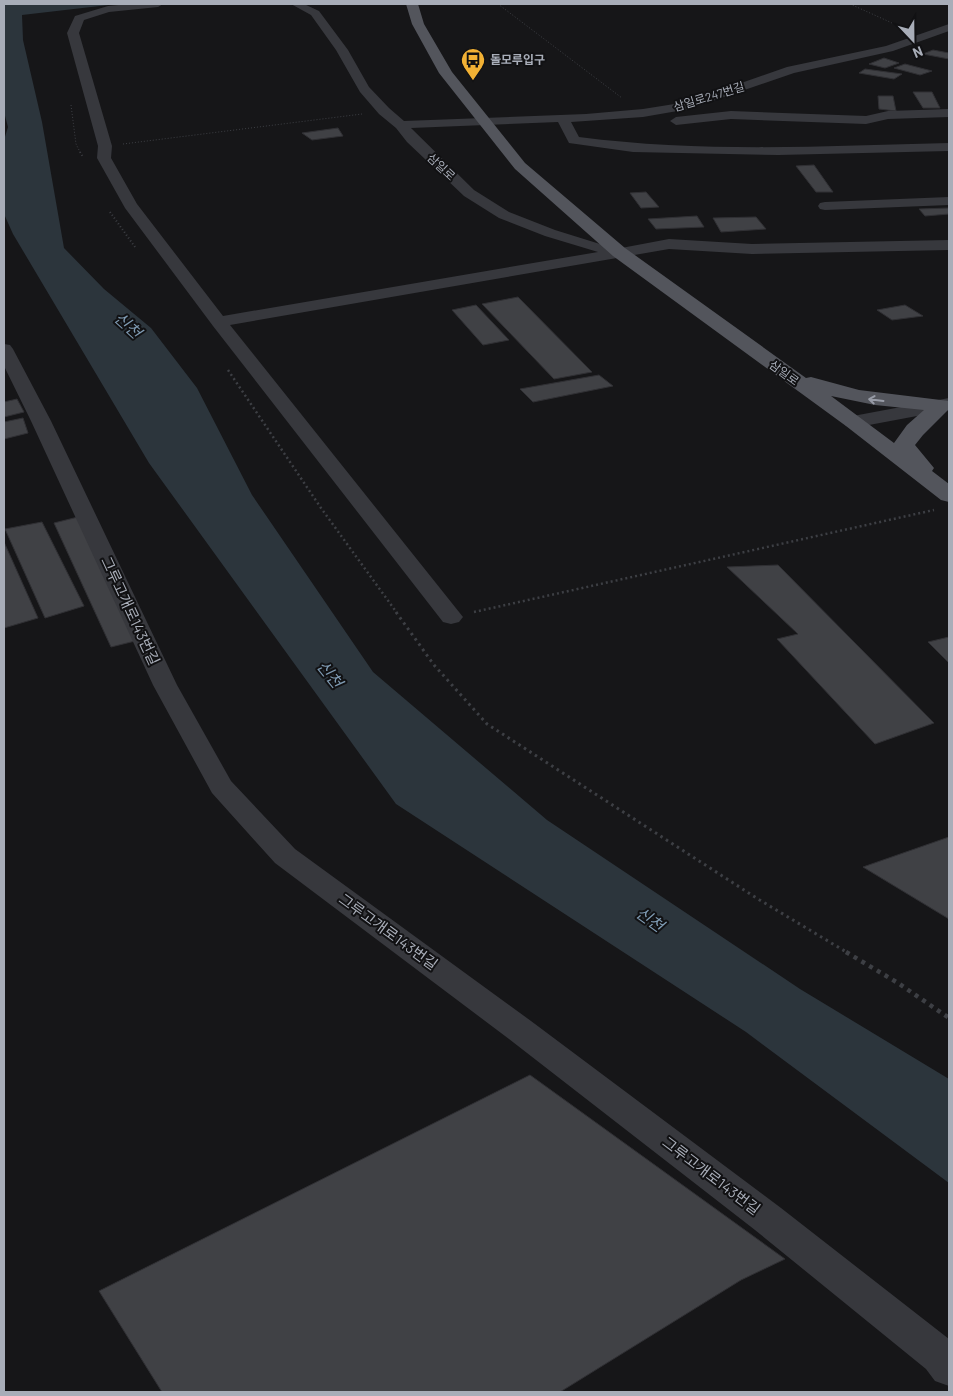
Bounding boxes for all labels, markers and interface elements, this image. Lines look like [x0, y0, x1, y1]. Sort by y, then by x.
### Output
north arrow [888, 15, 938, 65]
text: N [911, 43, 926, 62]
bus stop icon: 돌모루입구 [460, 47, 486, 81]
place label: 돌모루입구 [490, 52, 545, 66]
street label: 삼일로247번길 [671, 79, 746, 113]
street label: 삼일로 [425, 150, 459, 183]
water label: 신천 [111, 308, 147, 343]
street label: 삼일로 [767, 357, 802, 388]
one-way arrow [868, 395, 884, 405]
street label: 그루고개로143번길 [98, 553, 164, 668]
water label: 신천 [314, 656, 348, 693]
street label: 그루고개로143번길 [336, 889, 442, 973]
water label: 신천 [633, 902, 670, 936]
street label: 그루고개로143번길 [659, 1133, 764, 1218]

